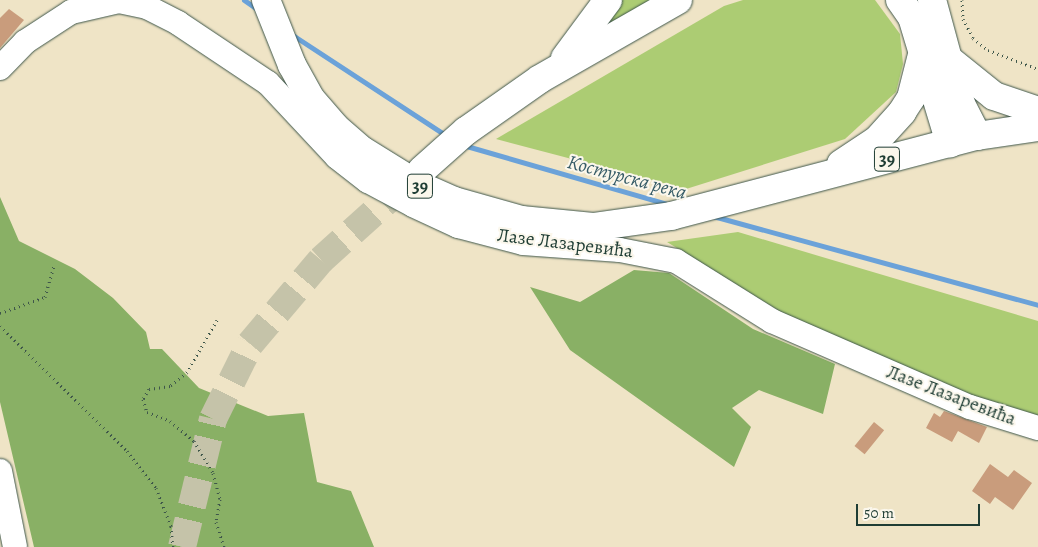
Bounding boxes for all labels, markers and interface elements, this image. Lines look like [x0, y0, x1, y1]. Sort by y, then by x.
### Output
road number: 39 [873, 144, 901, 174]
water label: Костурска река [565, 150, 689, 204]
road number: 39 [406, 170, 434, 202]
street label: Лазе Лазаревића [496, 224, 634, 264]
street label: Лазе Лазаревића [883, 361, 1019, 431]
scale bar [858, 494, 982, 526]
text: 50 m [864, 503, 894, 523]

